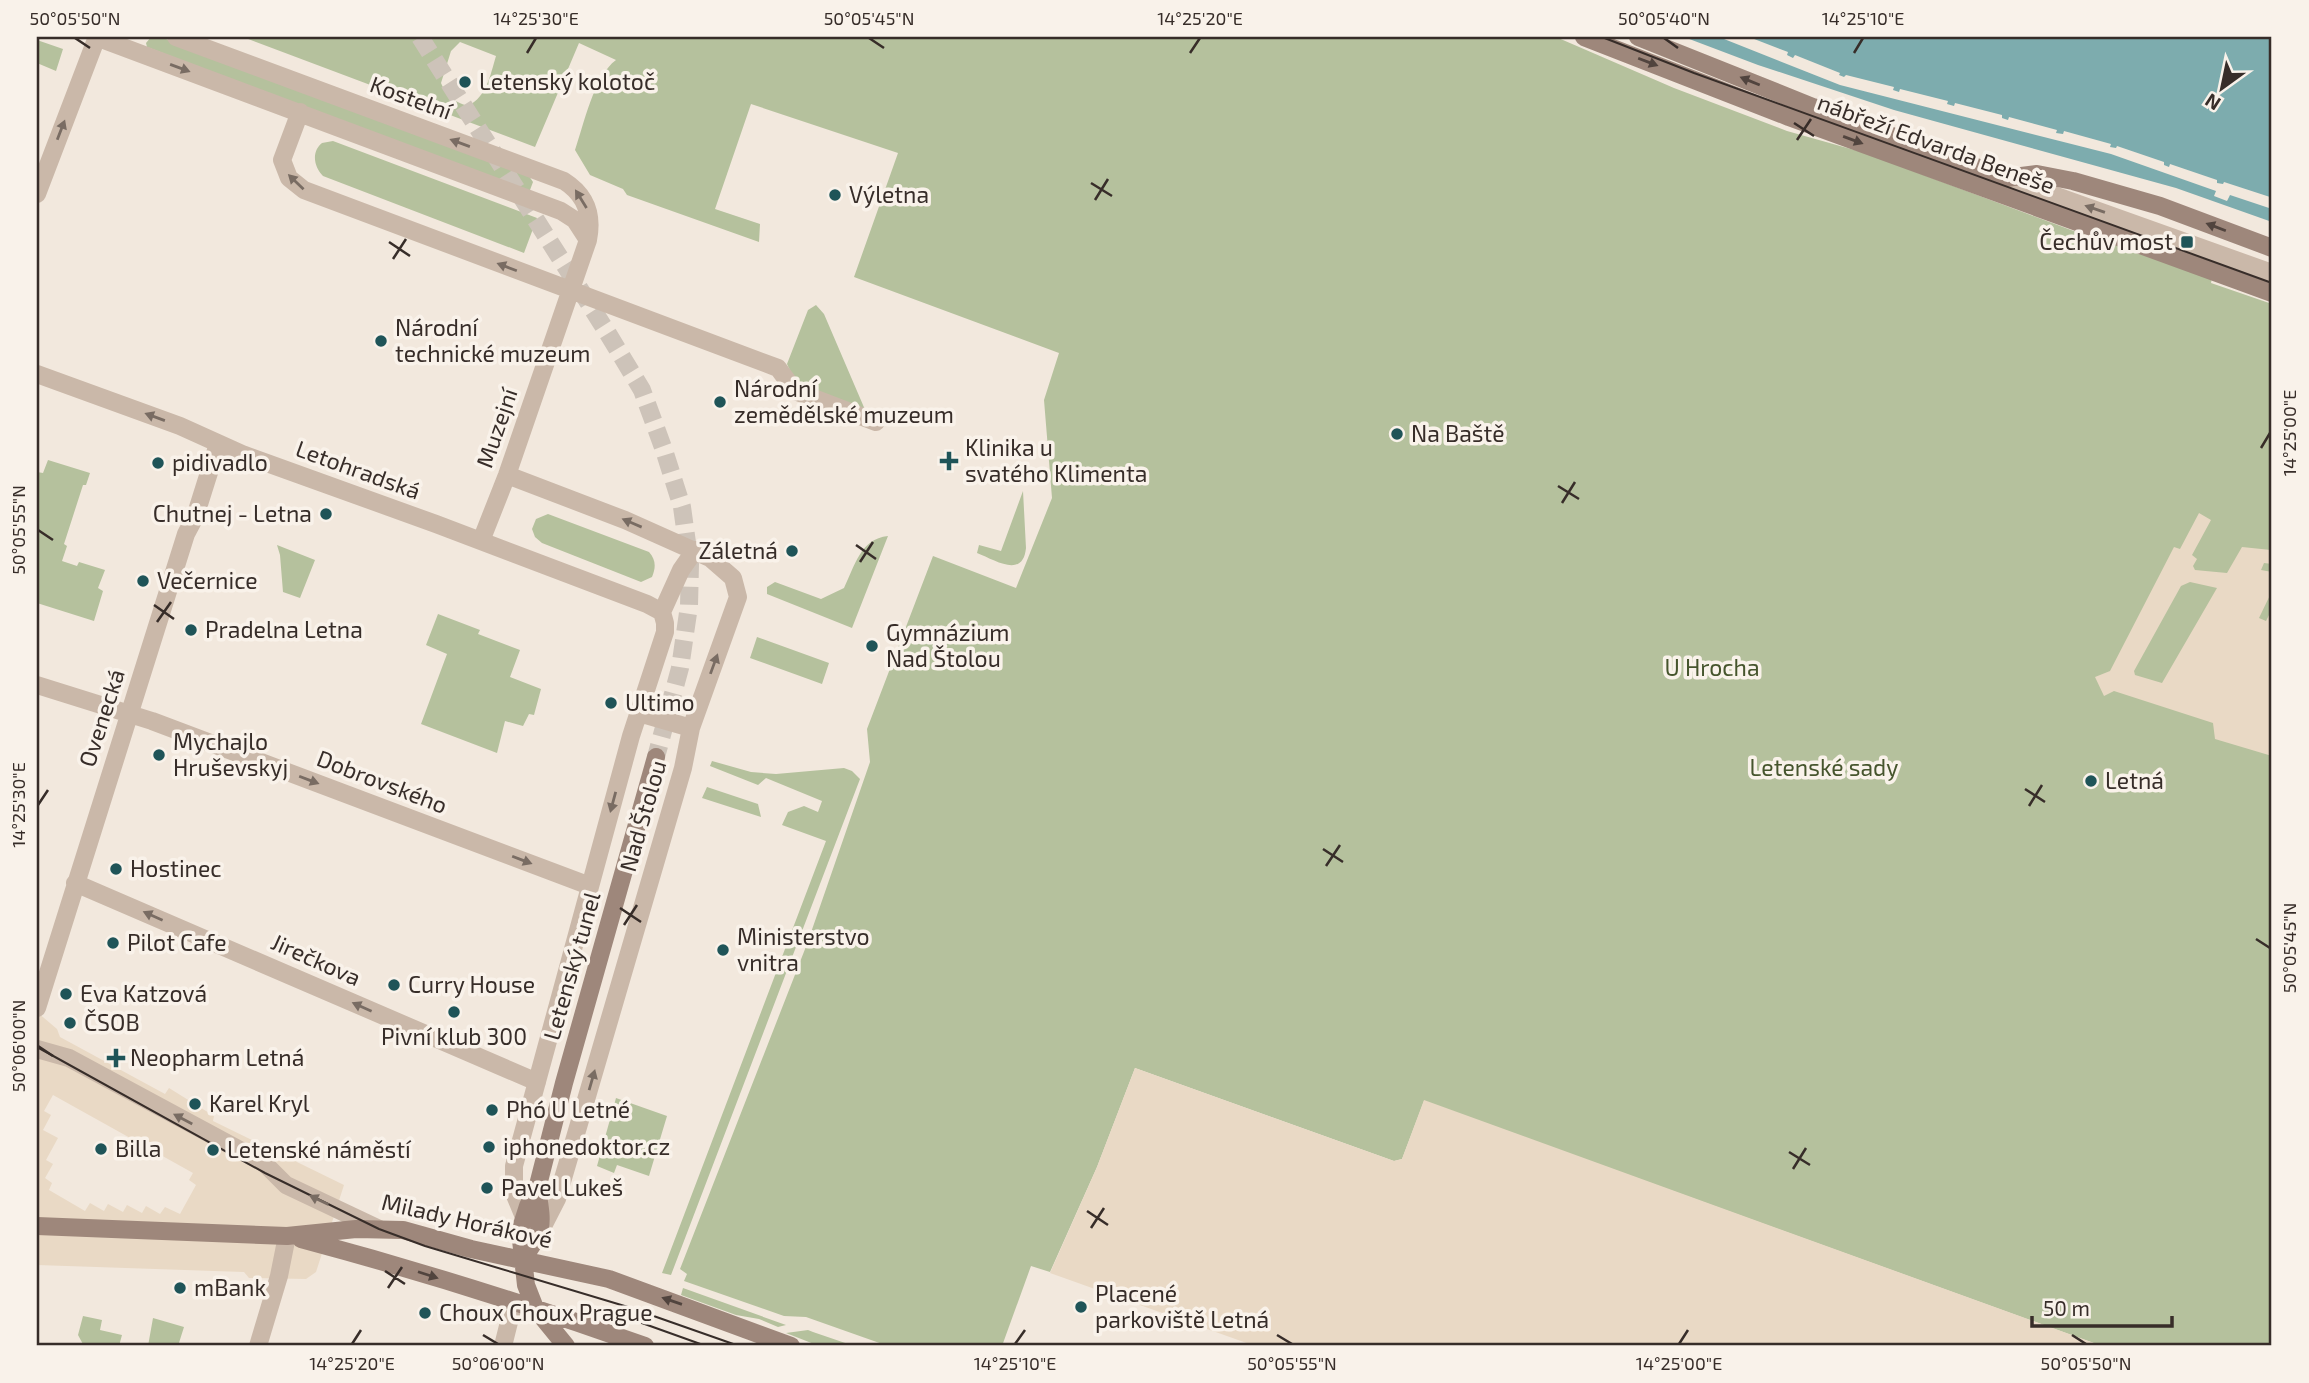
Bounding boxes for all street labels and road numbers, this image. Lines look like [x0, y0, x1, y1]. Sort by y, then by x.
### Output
street label: Kostelní [367, 69, 457, 125]
street label: nábřeží Edvarda Beneše [1814, 87, 2059, 199]
street label: Muzejní [469, 383, 523, 471]
street label: Letohradská [292, 434, 424, 505]
street label: Ovenecká [72, 665, 130, 770]
street label: Dobrovského [313, 743, 451, 819]
street label: Nad Štolou [613, 757, 671, 875]
street label: Letenský tunel [537, 888, 606, 1043]
street label: Jirečkova [267, 927, 366, 991]
street label: Milady Horákové [379, 1187, 555, 1253]

